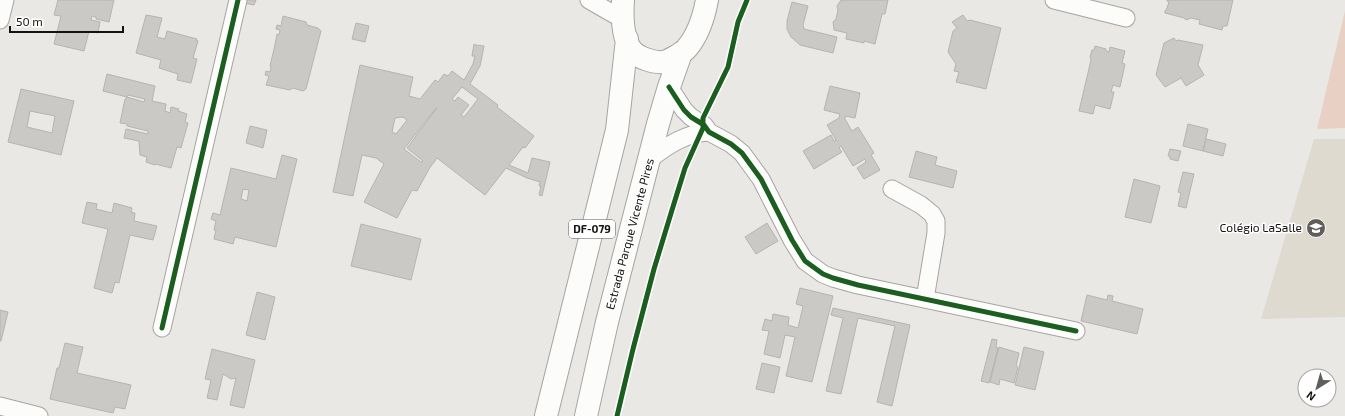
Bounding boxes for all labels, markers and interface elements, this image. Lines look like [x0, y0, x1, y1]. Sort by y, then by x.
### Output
scale bar [10, 8, 123, 34]
text: 50 m [16, 14, 43, 28]
street label: Estrada Parque Vicente Pires [602, 157, 656, 311]
school or university icon: Colégio LaSalle [1305, 217, 1327, 239]
road number: DF-079 [569, 220, 615, 238]
place label: Colégio LaSalle [1220, 220, 1302, 234]
north arrow [1297, 368, 1337, 408]
text: N [1304, 389, 1318, 404]

